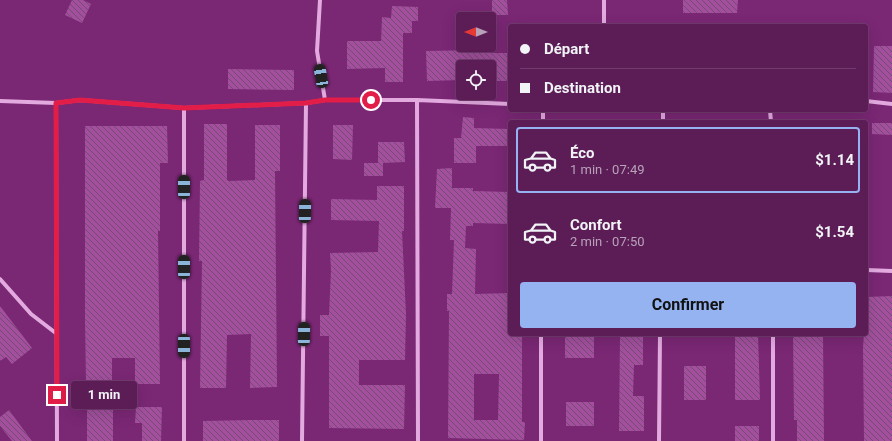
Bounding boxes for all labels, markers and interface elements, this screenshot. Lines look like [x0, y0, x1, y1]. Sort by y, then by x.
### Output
north arrow [456, 12, 496, 52]
map controls [456, 12, 496, 100]
text: Départ [544, 40, 589, 58]
button: locate [456, 60, 496, 100]
car [313, 63, 329, 89]
text: Destination [544, 79, 621, 97]
route start [362, 91, 380, 109]
icon: car [522, 142, 558, 178]
text: Éco [570, 144, 595, 162]
text: $1.14 [815, 151, 854, 169]
text: 1 min · 07:49 [570, 162, 645, 177]
car [178, 175, 190, 199]
car [299, 199, 311, 223]
icon: car [522, 214, 558, 250]
text: Confort [570, 216, 621, 234]
text: $1.54 [815, 223, 854, 241]
text: 2 min · 07:50 [570, 234, 645, 249]
car [178, 255, 190, 279]
button: Confirmer [520, 282, 856, 328]
car [298, 322, 310, 346]
car [178, 334, 190, 358]
callout: 1 min [71, 381, 137, 409]
route end [48, 386, 66, 404]
text: 1 min [88, 387, 120, 402]

